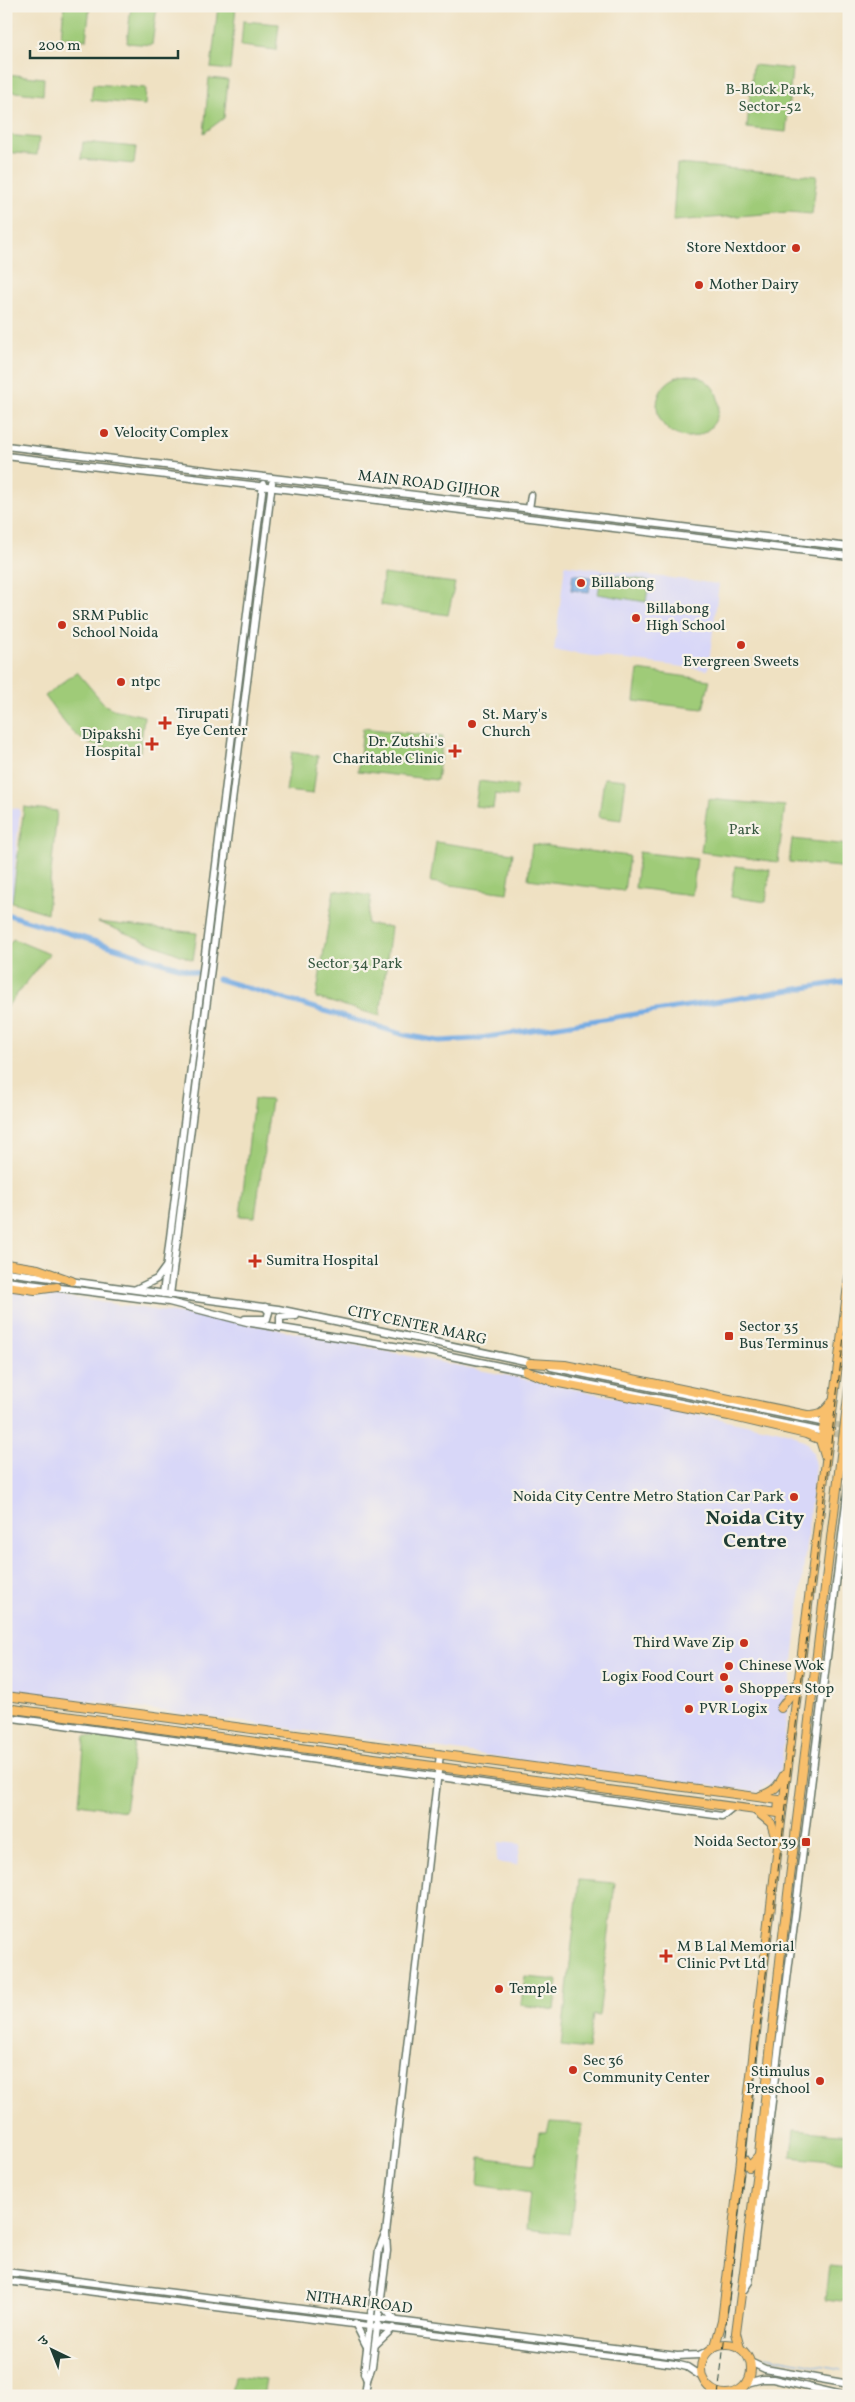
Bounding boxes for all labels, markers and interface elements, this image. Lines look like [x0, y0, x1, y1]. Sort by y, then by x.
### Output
scale bar [30, 28, 178, 60]
text: 200 m [38, 36, 81, 57]
park label: B-Block Park, Sector-52 [725, 80, 815, 118]
place label: Store Nextdoor [686, 238, 786, 259]
marker: Store Nextdoor [790, 242, 802, 254]
place label: Mother Dairy [709, 275, 799, 296]
marker: Mother Dairy [693, 279, 705, 291]
place label: Velocity Complex [114, 423, 229, 444]
marker: Velocity Complex [98, 427, 110, 439]
street label: MAIN ROAD GIJHOR [357, 466, 501, 504]
place label: Billabong [591, 573, 654, 594]
marker: Billabong [575, 577, 587, 589]
place label: Billabong High School [646, 599, 725, 637]
place label: SRM Public School Noida [72, 606, 158, 644]
marker: Billabong High School [630, 612, 642, 624]
marker: SRM Public School Noida [56, 619, 68, 631]
marker: Evergreen Sweets [735, 639, 747, 651]
place label: Evergreen Sweets [683, 652, 799, 673]
place label: ntpc [131, 672, 161, 693]
marker: ntpc [115, 676, 127, 688]
place label: Tirupati Eye Center [176, 704, 247, 742]
place label: St. Mary's Church [482, 705, 547, 743]
marker: Tirupati Eye Center [158, 716, 172, 730]
marker: St. Mary's Church [466, 718, 478, 730]
place label: Dipakshi Hospital [81, 725, 141, 763]
place label: Dr. Zutshi's Charitable Clinic [333, 732, 444, 770]
marker: Dipakshi Hospital [145, 737, 159, 751]
marker: Dr. Zutshi's Charitable Clinic [448, 744, 462, 758]
park label: Park [729, 820, 759, 841]
park label: Sector 34 Park [308, 954, 402, 975]
place label: Sumitra Hospital [266, 1251, 379, 1272]
marker: Sumitra Hospital [248, 1254, 262, 1268]
street label: CITY CENTER MARG [345, 1301, 489, 1351]
place label: Sector 35 Bus Terminus [739, 1317, 829, 1355]
marker: Sector 35 Bus Terminus [723, 1330, 735, 1342]
place label: Noida City Centre Metro Station Car Park [513, 1487, 784, 1508]
marker: Noida City Centre Metro Station Car Park [788, 1491, 800, 1503]
district label: Noida City Centre [706, 1505, 804, 1556]
place label: Third Wave Zip [633, 1633, 734, 1654]
marker: Third Wave Zip [738, 1637, 750, 1649]
place label: Chinese Wok [739, 1656, 824, 1677]
marker: Chinese Wok [723, 1660, 735, 1672]
place label: Logix Food Court [602, 1667, 714, 1688]
marker: Logix Food Court [718, 1671, 730, 1683]
place label: Shoppers Stop [739, 1679, 834, 1700]
marker: Shoppers Stop [723, 1683, 735, 1695]
place label: PVR Logix [699, 1699, 768, 1720]
marker: PVR Logix [683, 1703, 695, 1715]
place label: Noida Sector 39 [694, 1832, 796, 1853]
marker: Noida Sector 39 [800, 1836, 812, 1848]
place label: M B Lal Memorial Clinic Pvt Ltd [677, 1937, 794, 1975]
marker: M B Lal Memorial Clinic Pvt Ltd [659, 1949, 673, 1963]
place label: Temple [509, 1979, 557, 2000]
marker: Temple [493, 1983, 505, 1995]
place label: Sec 36 Community Center [583, 2051, 710, 2089]
place label: Stimulus Preschool [746, 2062, 810, 2100]
marker: Sec 36 Community Center [567, 2064, 579, 2076]
marker: Stimulus Preschool [814, 2075, 826, 2087]
street label: NITHARI ROAD [304, 2286, 414, 2320]
north arrow [28, 2324, 78, 2374]
text: उ [34, 2332, 54, 2352]

